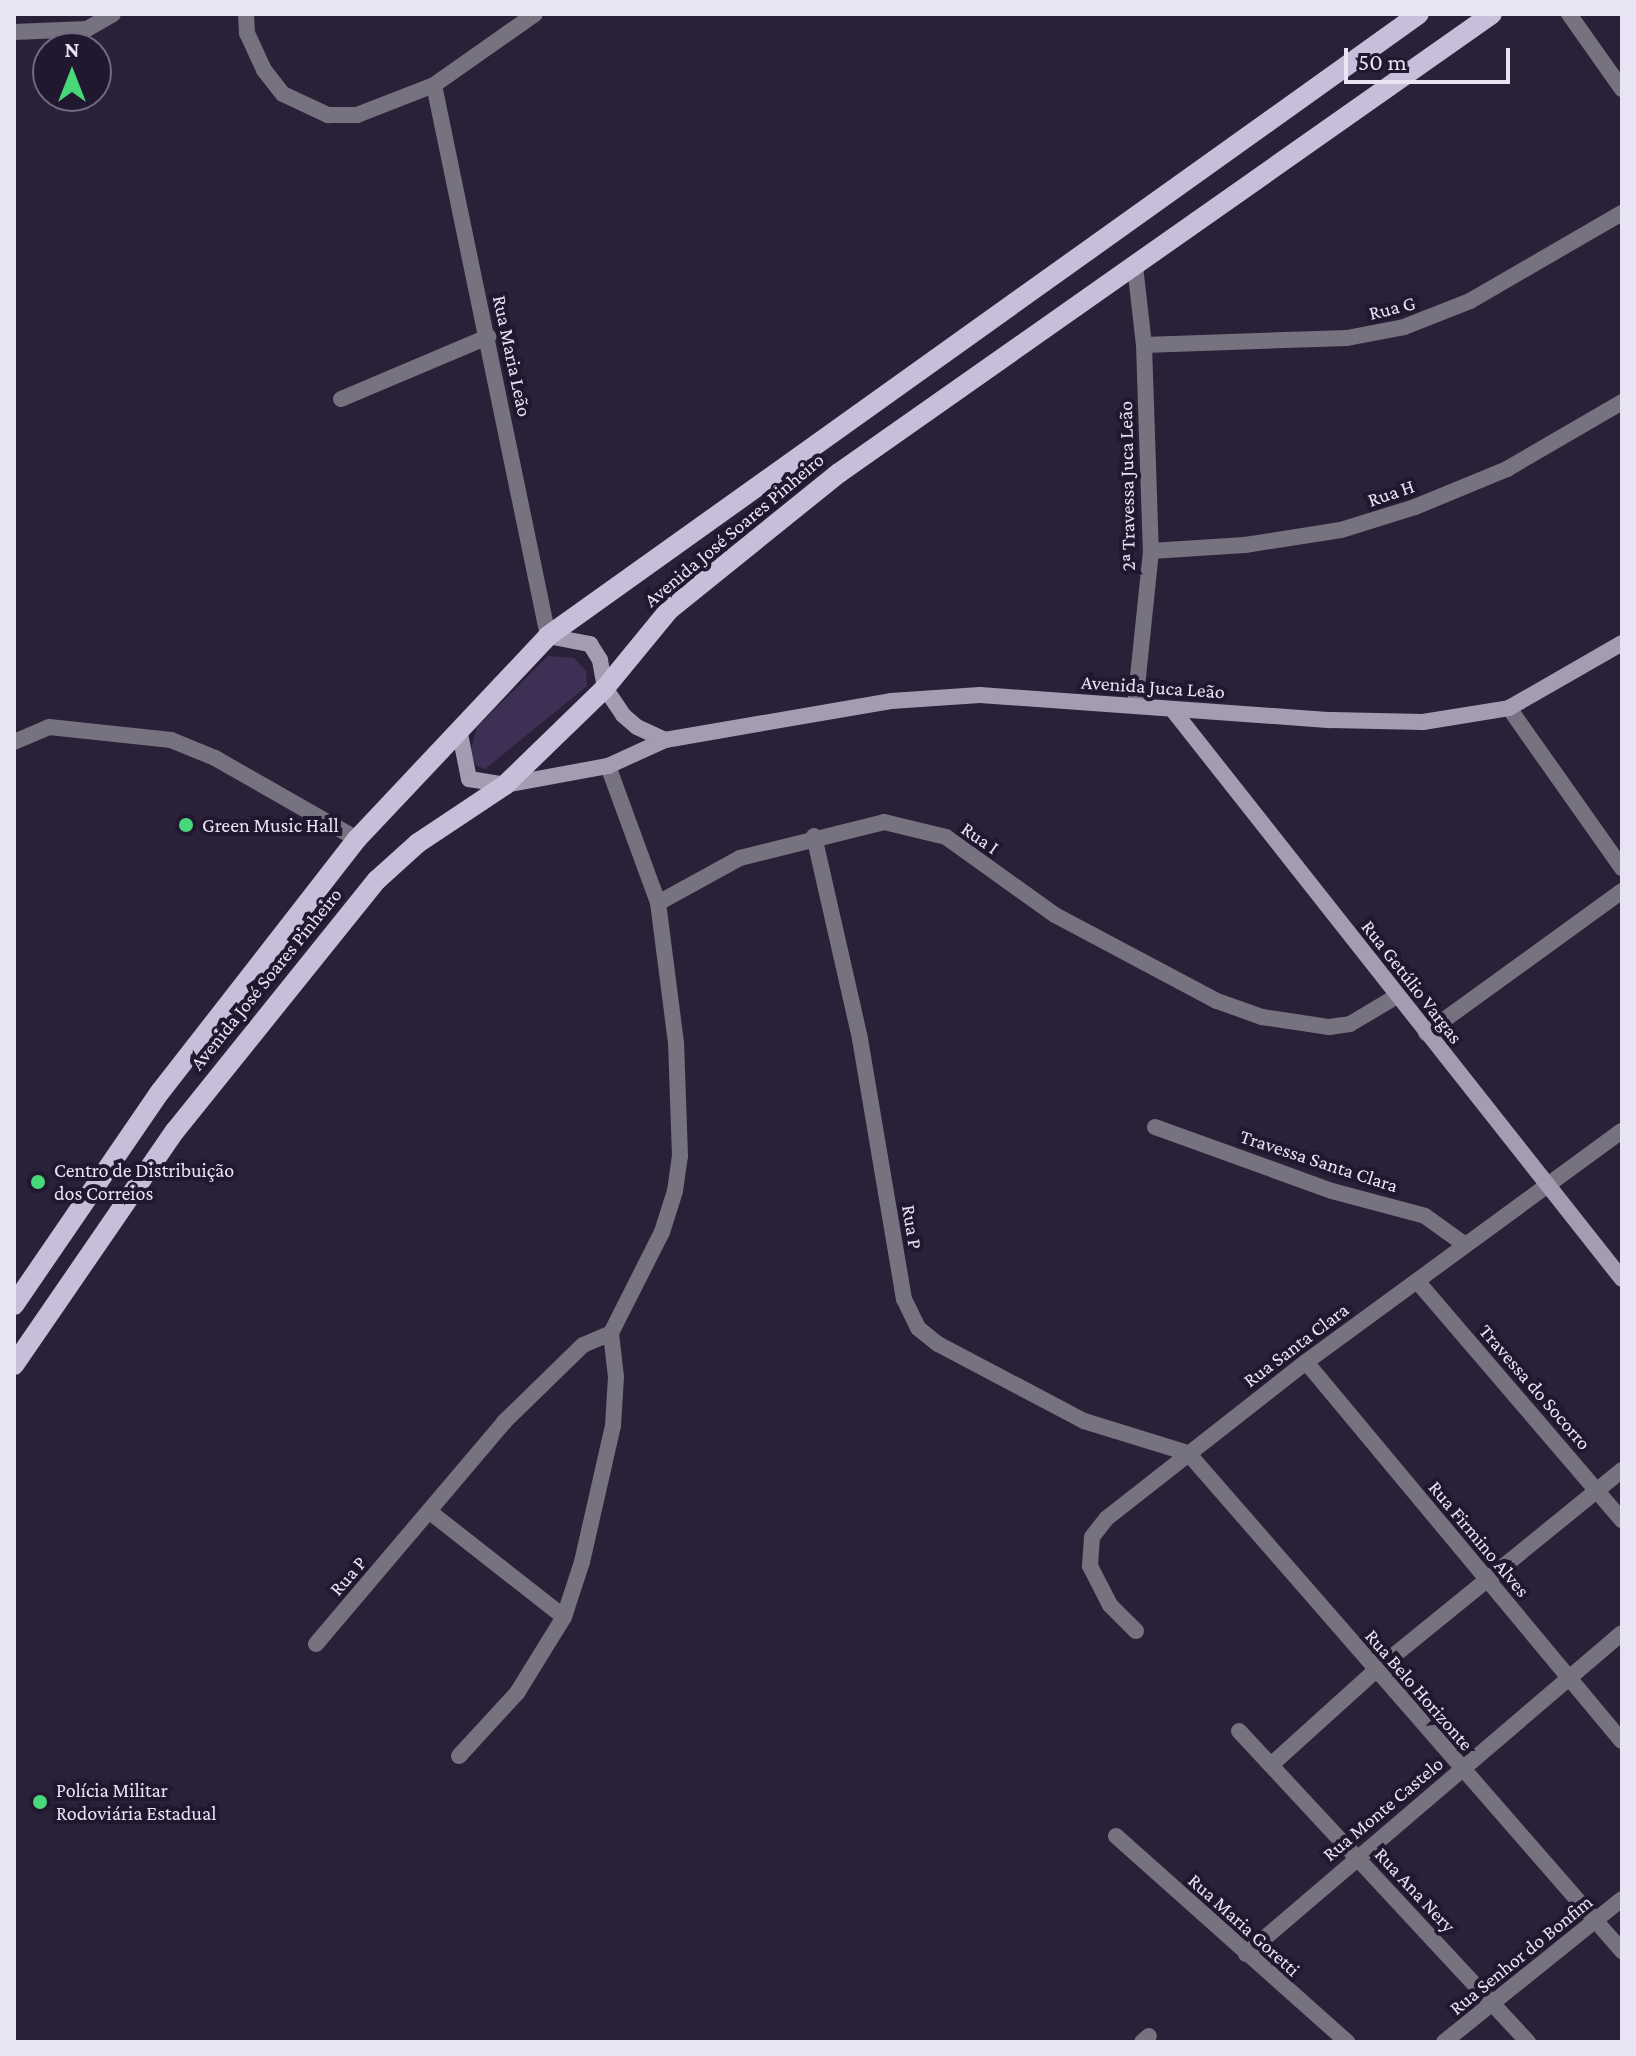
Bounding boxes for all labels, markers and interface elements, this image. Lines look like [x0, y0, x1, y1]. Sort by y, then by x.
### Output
north arrow [32, 32, 112, 112]
scale bar [1348, 32, 1514, 82]
text: N [65, 37, 80, 62]
text: 50 m [1358, 48, 1407, 75]
street label: Rua G [1366, 291, 1418, 325]
street label: Rua Maria Leão [487, 293, 537, 419]
street label: 2ª Travessa Juca Leão [1114, 401, 1140, 571]
street label: Avenida José Soares Pinheiro [639, 448, 829, 612]
street label: Rua H [1365, 474, 1417, 512]
street label: Avenida Juca Leão [1080, 670, 1226, 704]
place label: Green Music Hall [202, 813, 339, 837]
marker: Green Music Hall [177, 816, 195, 834]
street label: Rua I [957, 817, 1003, 859]
street label: Avenida José Soares Pinheiro [185, 883, 347, 1075]
street label: Rua Getúlio Vargas [1356, 915, 1468, 1049]
street label: Travessa Santa Clara [1237, 1124, 1401, 1198]
place label: Centro de Distribuição dos Correios [54, 1158, 234, 1205]
marker: Centro de Distribuição dos Correios [29, 1173, 47, 1191]
street label: Rua P [897, 1203, 927, 1251]
street label: Rua Santa Clara [1239, 1298, 1353, 1392]
street label: Travessa do Socorro [1474, 1319, 1596, 1455]
street label: Rua Firmino Alves [1423, 1476, 1535, 1602]
street label: Rua P [324, 1551, 372, 1601]
street label: Rua Belo Horizonte [1360, 1624, 1478, 1756]
street label: Rua Monte Castelo [1318, 1752, 1448, 1866]
place label: Polícia Militar Rodoviária Estadual [56, 1778, 216, 1825]
marker: Polícia Militar Rodoviária Estadual [31, 1793, 49, 1811]
street label: Rua Ana Nery [1369, 1842, 1461, 1938]
street label: Rua Maria Goretti [1183, 1869, 1305, 1981]
street label: Rua Senhor do Bonfim [1445, 1890, 1597, 2020]

